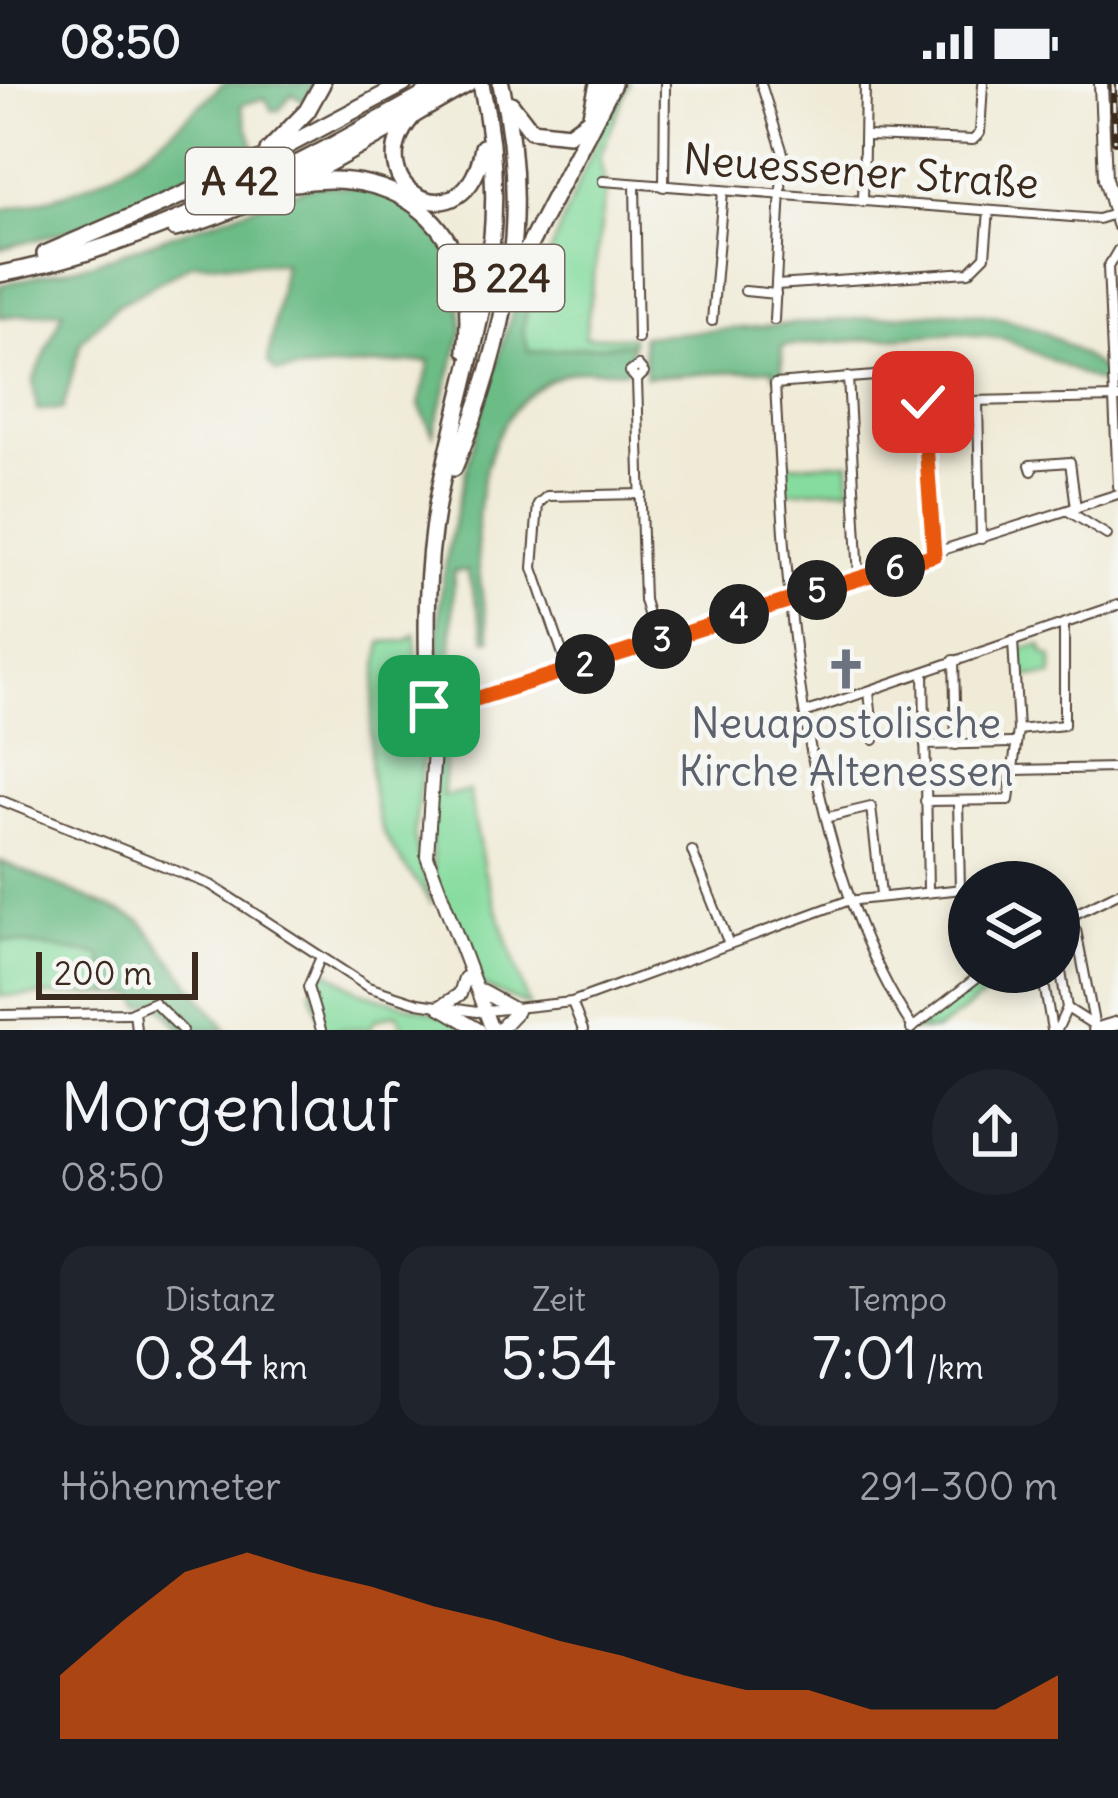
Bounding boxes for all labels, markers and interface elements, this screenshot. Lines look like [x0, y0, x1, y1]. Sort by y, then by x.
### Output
text: 08:50 [60, 14, 181, 70]
street label: Neuessener Straße [682, 133, 1040, 209]
road number: A 42 [186, 148, 294, 214]
road number: B 224 [438, 245, 564, 311]
pin [872, 351, 974, 453]
icon: check [890, 369, 956, 435]
pin: 6 [865, 537, 925, 597]
text: 6 [885, 546, 905, 588]
pin: 5 [787, 560, 847, 620]
text: 5 [808, 569, 826, 611]
pin: 4 [709, 584, 769, 644]
text: 4 [729, 593, 749, 635]
pin: 3 [632, 609, 692, 669]
text: 3 [653, 618, 671, 660]
pin: 2 [555, 634, 615, 694]
text: 2 [576, 643, 594, 685]
church icon: Neuapostolische Kirche Altenessen [823, 646, 869, 692]
pin [378, 655, 480, 757]
icon: arrive [396, 673, 462, 739]
place label: Neuapostolische Kirche Altenessen [678, 697, 1014, 797]
map controls [948, 861, 1080, 993]
button: layers [948, 861, 1080, 993]
scale bar [36, 946, 198, 999]
text: 200 m [54, 952, 152, 994]
text: Morgenlauf [60, 1066, 399, 1149]
button: share [932, 1069, 1058, 1195]
text: 08:50 [60, 1153, 165, 1202]
text: Distanz [165, 1278, 276, 1320]
text: Zeit [532, 1278, 586, 1320]
text: Tempo [848, 1278, 947, 1320]
text: 0.84 [133, 1320, 254, 1395]
text: 5:54 [500, 1320, 618, 1395]
text: 7:01 [812, 1320, 918, 1395]
text: km [254, 1346, 308, 1388]
text: /km [918, 1346, 984, 1388]
text: Höhenmeter [60, 1462, 281, 1511]
text: 291–300 m [860, 1462, 1058, 1511]

